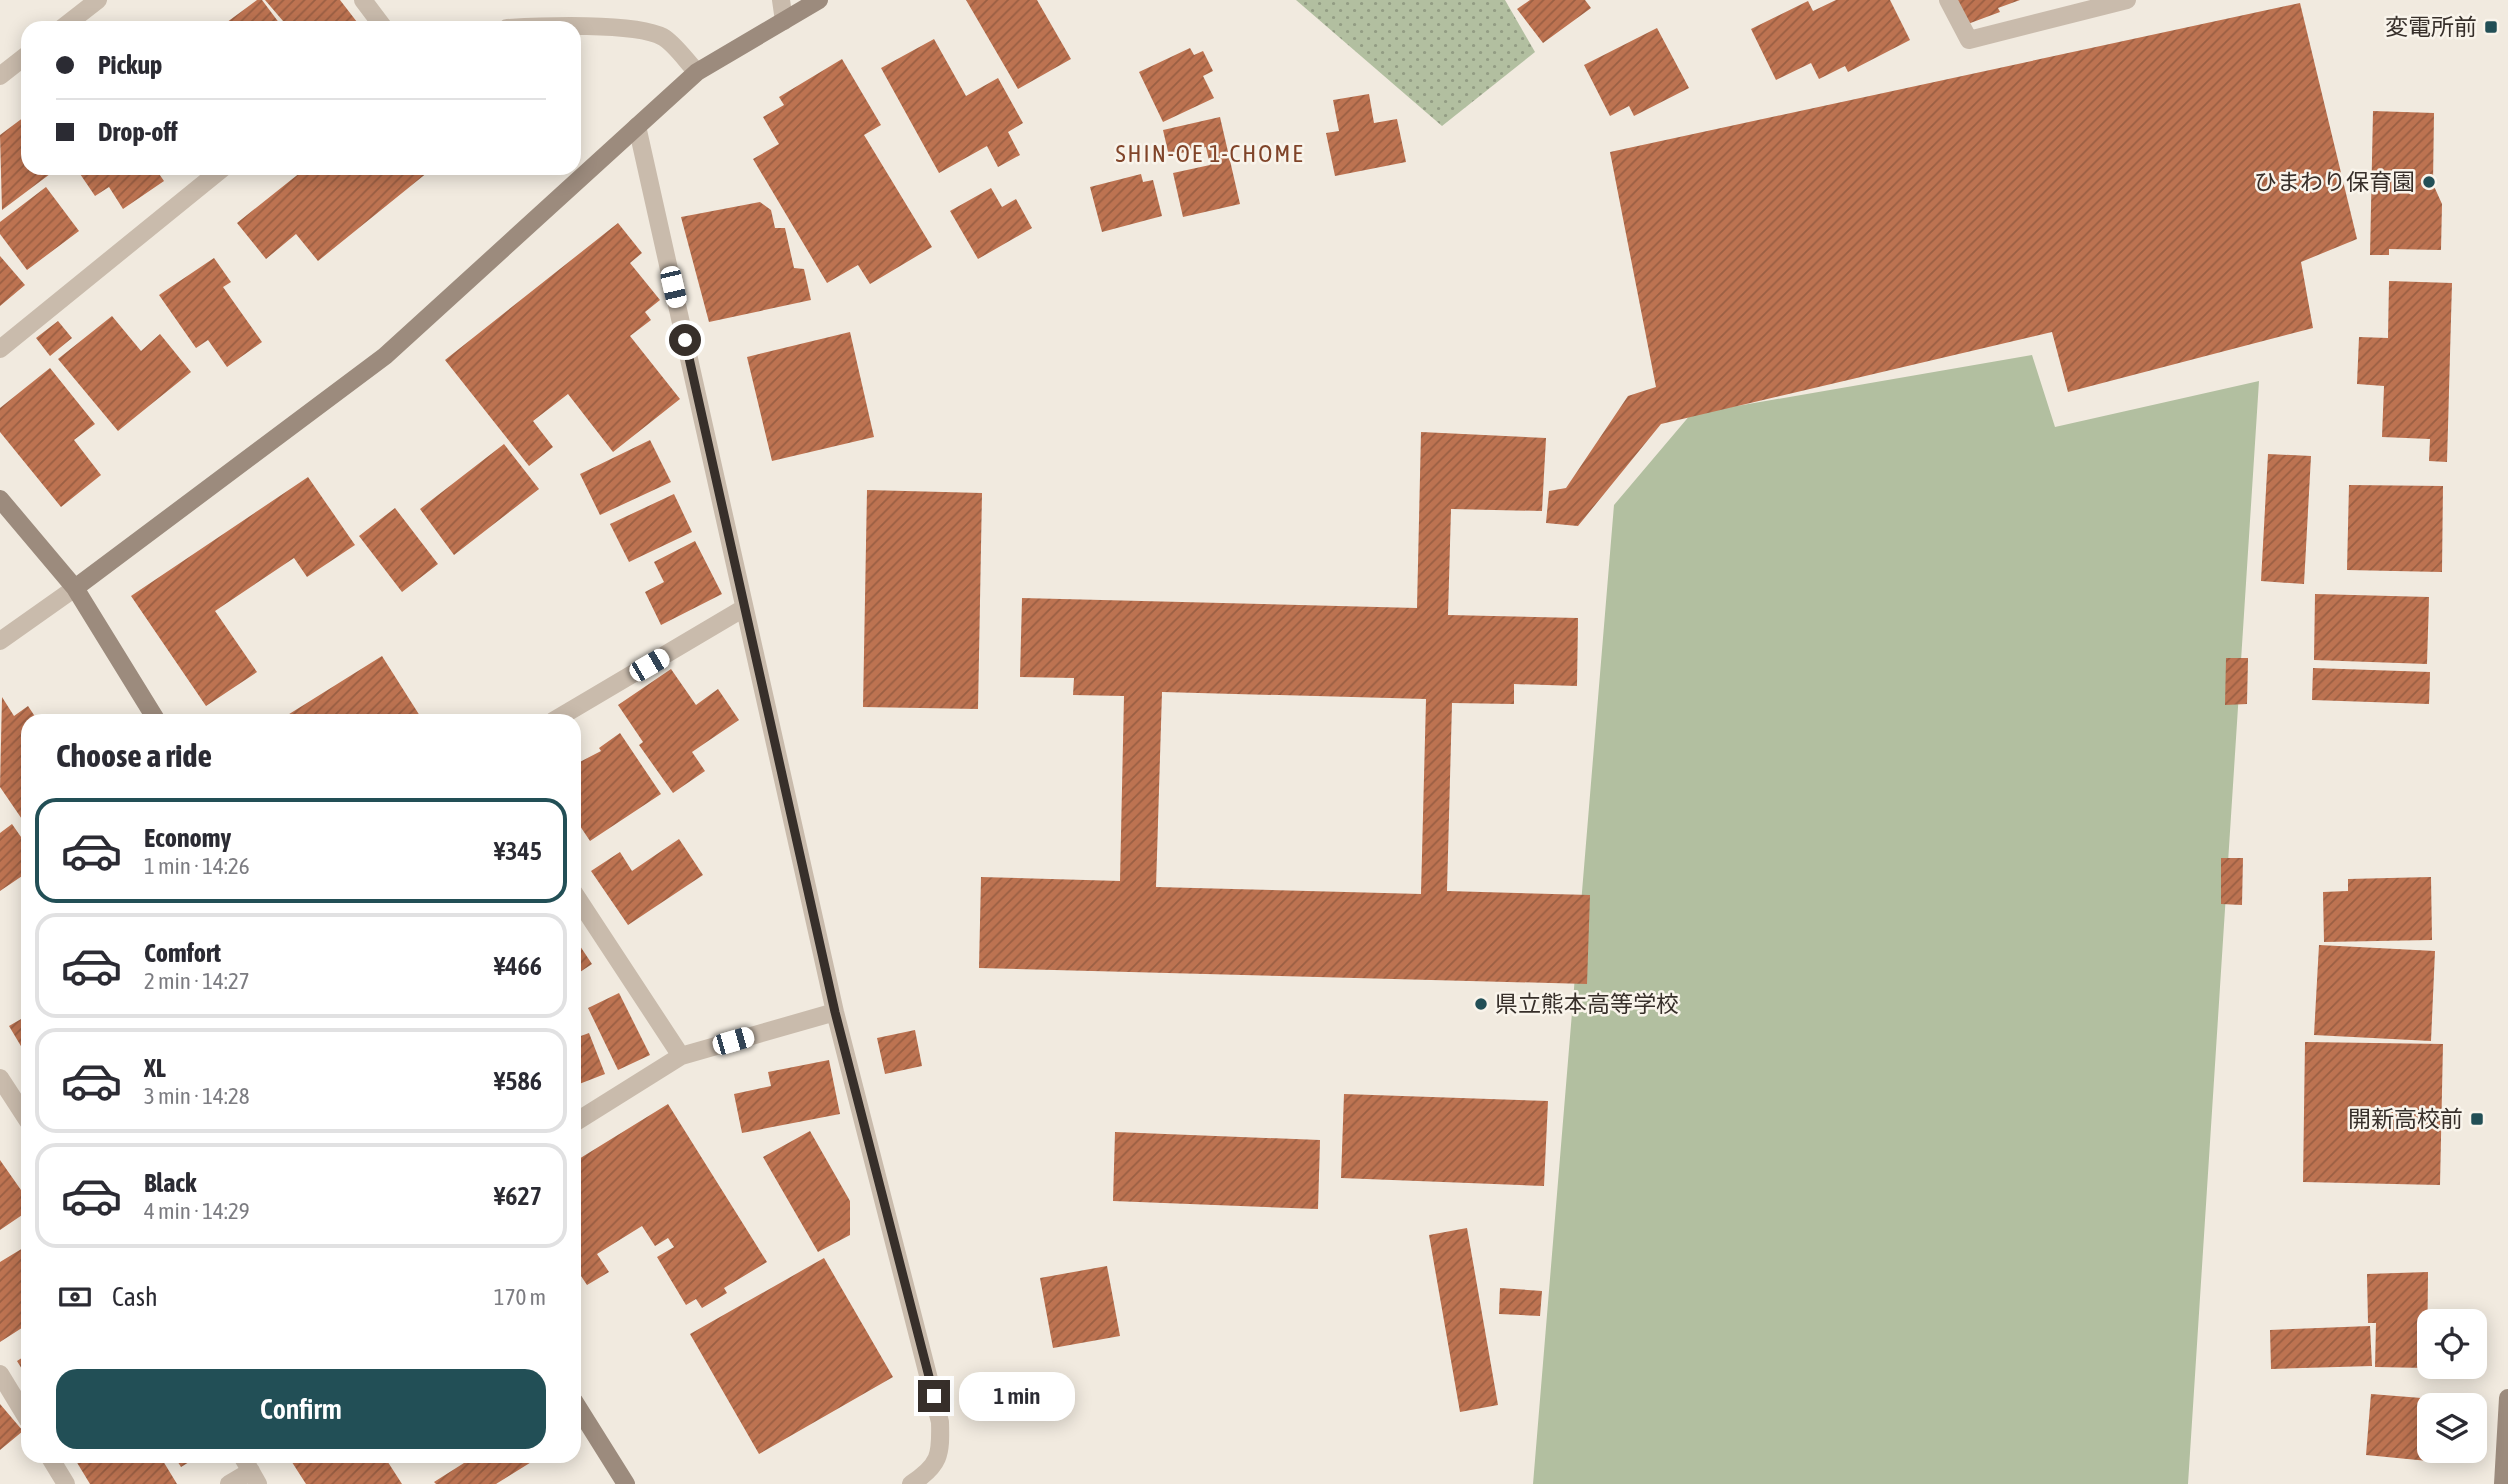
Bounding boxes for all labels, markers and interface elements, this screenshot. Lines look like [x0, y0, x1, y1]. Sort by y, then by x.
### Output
place label: 変電所前 [2385, 14, 2477, 40]
marker: 変電所前 [2483, 19, 2499, 35]
text: Pickup [98, 50, 162, 80]
text: Drop-off [98, 117, 178, 147]
district label: SHIN-OE 1-CHOME [1116, 140, 1304, 167]
place label: ひまわり保育園 [2254, 169, 2415, 195]
marker: ひまわり保育園 [2421, 174, 2437, 190]
car [659, 264, 688, 310]
route start [669, 324, 701, 356]
car [626, 645, 673, 685]
text: Choose a ride [56, 737, 212, 774]
icon: car [60, 819, 123, 882]
text: Economy [144, 823, 231, 853]
text: ¥345 [494, 836, 542, 866]
text: 1 min · 14:26 [144, 853, 250, 879]
icon: car [60, 934, 123, 997]
text: Comfort [144, 938, 221, 968]
text: ¥466 [494, 951, 542, 981]
text: 2 min · 14:27 [144, 968, 250, 994]
place label: 県立熊本高等学校 [1495, 991, 1679, 1017]
marker: 県立熊本高等学校 [1473, 996, 1489, 1012]
car [710, 1025, 757, 1057]
icon: car [60, 1049, 123, 1112]
text: XL [144, 1053, 166, 1083]
text: ¥586 [494, 1066, 542, 1096]
text: 3 min · 14:28 [144, 1083, 250, 1109]
place label: 開新高校前 [2348, 1106, 2463, 1132]
marker: 開新高校前 [2469, 1111, 2485, 1127]
icon: car [60, 1164, 123, 1227]
text: Black [144, 1168, 196, 1198]
text: ¥627 [494, 1181, 542, 1211]
text: 4 min · 14:29 [144, 1198, 250, 1224]
icon: cash [56, 1278, 94, 1316]
text: Cash [112, 1282, 158, 1312]
text: 170 m [494, 1284, 546, 1310]
map controls [2417, 1309, 2487, 1463]
button: locate [2417, 1309, 2487, 1379]
button: Confirm [56, 1369, 546, 1449]
callout: 1 min [958, 1372, 1074, 1420]
route end [918, 1380, 950, 1412]
text: 1 min [994, 1383, 1040, 1409]
button: layers [2417, 1393, 2487, 1463]

